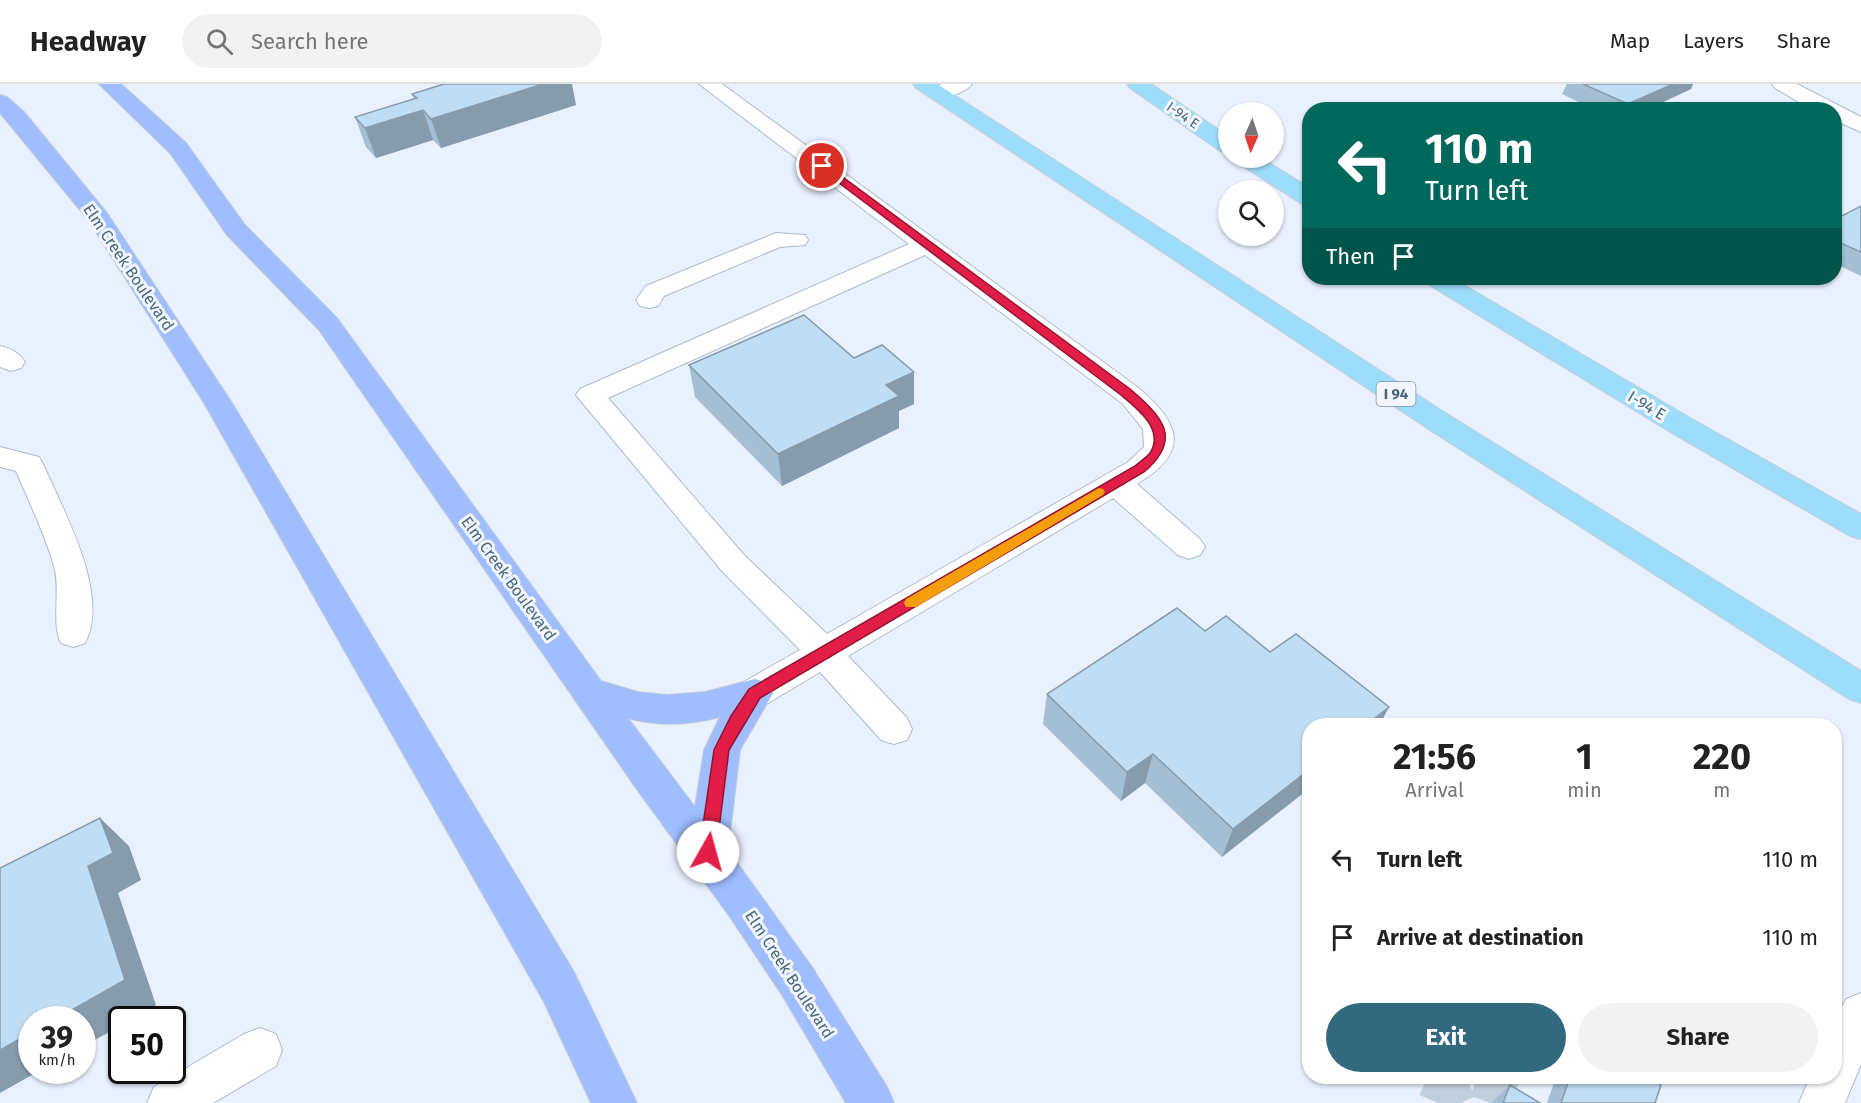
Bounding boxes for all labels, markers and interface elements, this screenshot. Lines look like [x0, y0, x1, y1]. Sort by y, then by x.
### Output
search box [182, 14, 602, 68]
text: Headway [30, 25, 146, 58]
icon: search [203, 25, 236, 58]
text: Search here [251, 28, 369, 55]
text: Map [1610, 28, 1650, 54]
text: Layers [1683, 28, 1744, 54]
text: Share [1777, 28, 1831, 54]
street label: I-94 E [1163, 98, 1202, 132]
north arrow [1218, 102, 1284, 168]
map controls [1218, 102, 1284, 246]
text: 110 m [1425, 124, 1533, 174]
icon: left [1326, 126, 1404, 204]
pin [796, 140, 847, 191]
icon: arrive [805, 149, 838, 182]
text: Turn left [1425, 175, 1528, 207]
button: search [1218, 180, 1284, 246]
street label: Elm Creek Boulevard [79, 200, 178, 334]
icon: arrive [1387, 240, 1420, 273]
text: Then [1326, 243, 1375, 270]
road number: I 94 [1376, 382, 1416, 406]
street label: I-94 E [1624, 387, 1669, 424]
street label: Elm Creek Boulevard [457, 513, 560, 644]
text: 21:56 [1393, 735, 1476, 779]
text: 1 [1576, 735, 1593, 779]
text: 220 [1693, 735, 1751, 779]
text: Arrival [1405, 778, 1464, 802]
text: min [1567, 778, 1602, 802]
text: m [1713, 778, 1730, 802]
position arrow [676, 820, 740, 884]
icon: left [1326, 843, 1359, 876]
text: Turn left [1377, 846, 1462, 873]
text: 110 m [1762, 846, 1818, 873]
street label: Elm Creek Boulevard [741, 907, 838, 1042]
icon: arrive [1326, 921, 1359, 954]
text: Arrive at destination [1377, 924, 1584, 951]
text: 110 m [1762, 924, 1818, 951]
button: Exit [1326, 1003, 1566, 1072]
button: Share [1578, 1003, 1818, 1072]
speed limit sign: 50 [108, 1006, 186, 1084]
text: 39 [41, 1020, 73, 1056]
text: km/h [38, 1051, 76, 1069]

